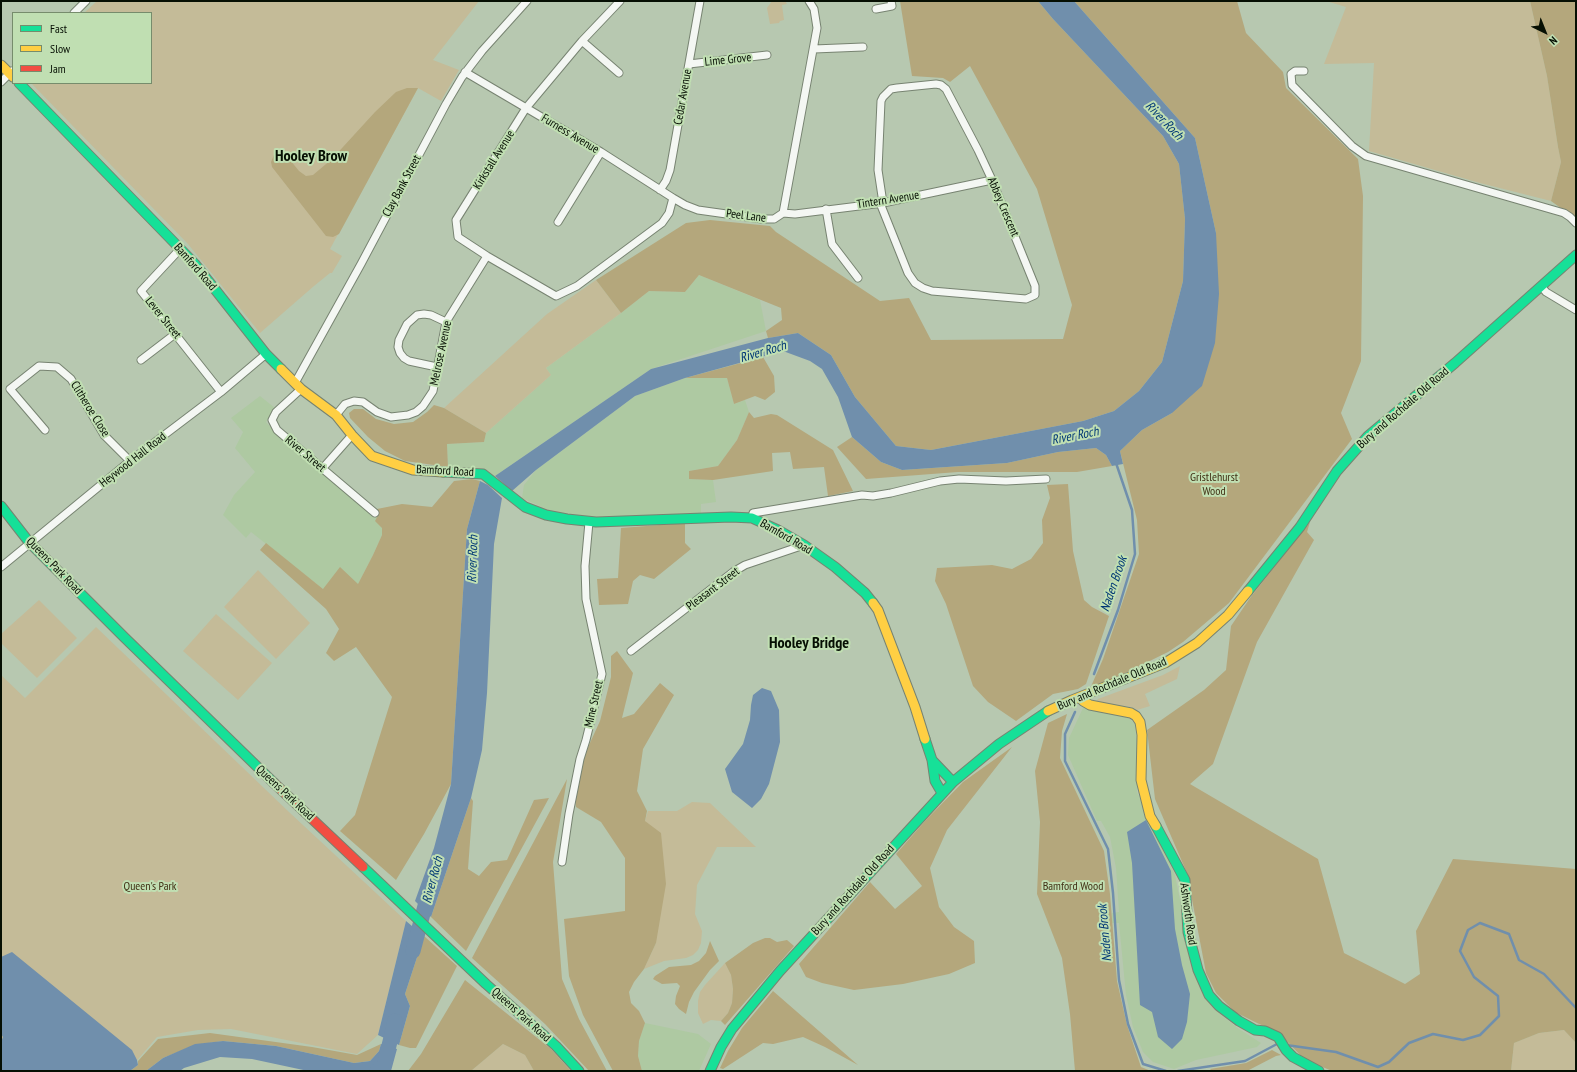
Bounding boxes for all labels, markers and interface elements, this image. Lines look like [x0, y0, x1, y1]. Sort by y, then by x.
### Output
legend [12, 12, 152, 84]
north arrow [1525, 12, 1565, 52]
text: Fast [50, 21, 67, 36]
text: N [1546, 34, 1560, 48]
text: Slow [50, 41, 70, 56]
street label: Lime Grove [704, 50, 752, 70]
text: Jam [50, 61, 66, 76]
street label: Cedar Avenue [671, 68, 695, 126]
water label: River Roch [1142, 99, 1186, 143]
street label: Furness Avenue [539, 111, 601, 157]
street label: Kirkstall Avenue [470, 128, 518, 192]
district label: Hooley Brow [275, 146, 347, 166]
street label: Clay Bank Street [380, 153, 424, 219]
street label: Abbey Crescent [984, 175, 1022, 239]
street label: Tintern Avenue [856, 188, 920, 212]
street label: Peel Lane [725, 206, 767, 226]
street label: Bamford Road [171, 240, 219, 294]
street label: Lever Street [142, 294, 184, 342]
street label: Melrose Avenue [427, 319, 455, 387]
water label: River Roch [738, 338, 788, 366]
street label: Bury and Rochdale Old Road [1354, 364, 1452, 452]
street label: Clitheroe Close [67, 379, 113, 439]
water label: River Roch [1050, 424, 1100, 448]
street label: Heywood Hall Road [97, 429, 169, 491]
street label: River Street [282, 433, 328, 475]
street label: Bamford Road [416, 462, 474, 480]
park label: Gristlehurst Wood [1190, 471, 1238, 499]
street label: Bamford Road [757, 516, 815, 558]
street label: Queens Park Road [23, 534, 85, 598]
water label: River Roch [464, 535, 482, 583]
water label: Naden Brook [1097, 554, 1131, 614]
street label: Pleasant Street [684, 564, 742, 614]
district label: Hooley Bridge [769, 633, 849, 653]
street label: Bury and Rochdale Old Road [1055, 655, 1169, 713]
street label: Mine Street [582, 679, 606, 729]
street label: Queens Park Road [253, 762, 317, 824]
street label: Bury and Rochdale Old Road [809, 842, 897, 938]
water label: River Roch [419, 855, 447, 905]
park label: Queen's Park [124, 880, 176, 894]
park label: Bamford Wood [1043, 880, 1103, 894]
street label: Ashworth Road [1177, 882, 1199, 946]
water label: Naden Brook [1095, 904, 1115, 962]
street label: Queens Park Road [489, 985, 553, 1045]

